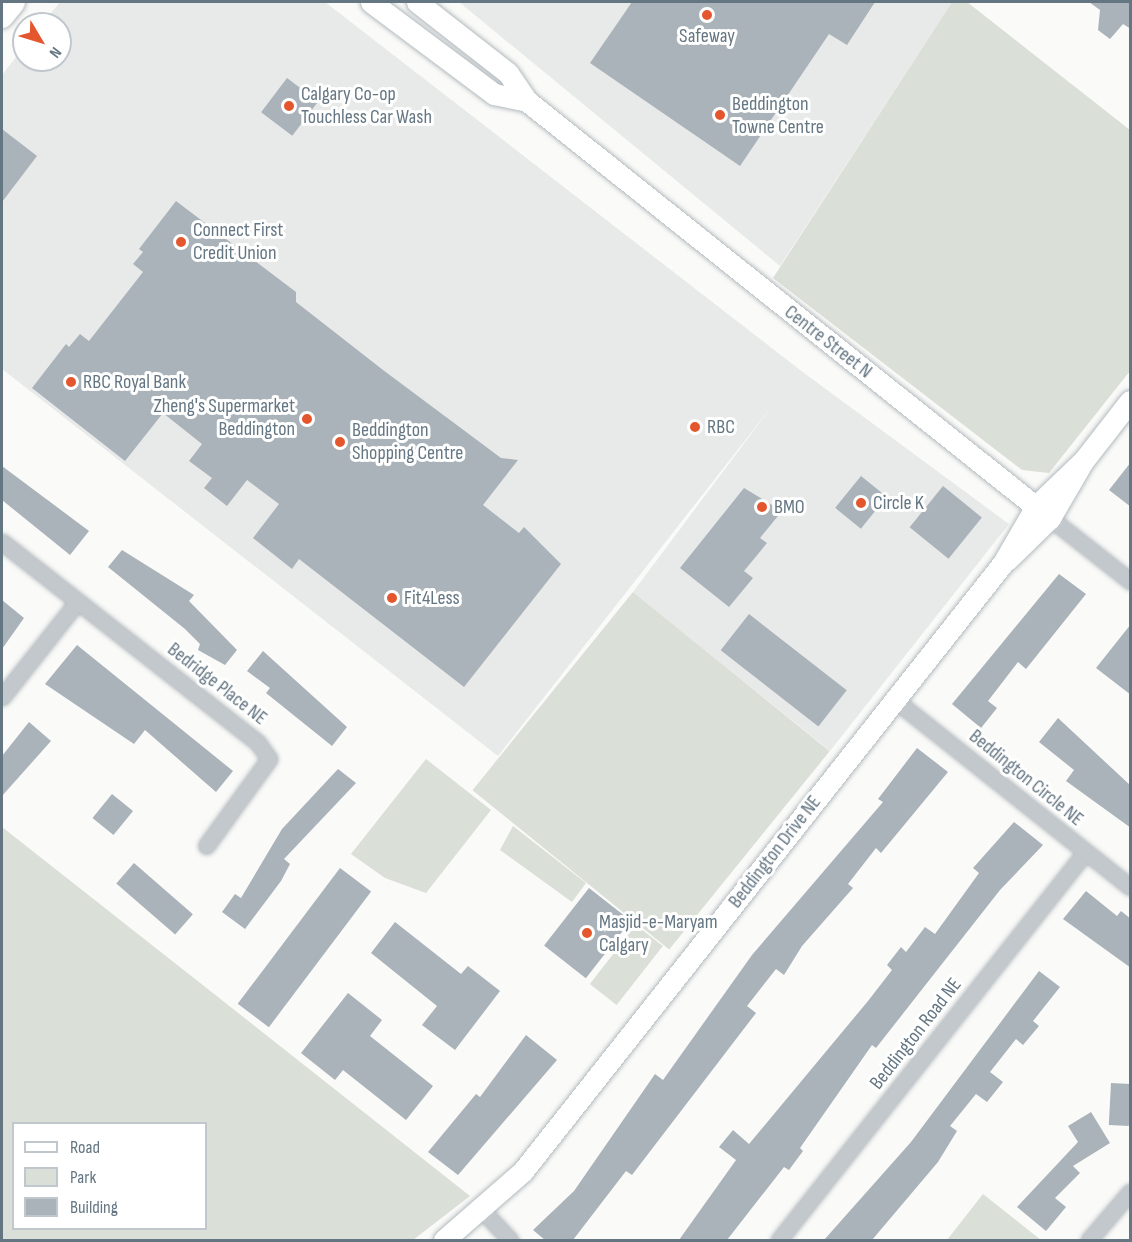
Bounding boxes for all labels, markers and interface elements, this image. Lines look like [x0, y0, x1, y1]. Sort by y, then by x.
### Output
marker: Safeway [700, 8, 714, 22]
north arrow [12, 12, 72, 72]
place label: Safeway [679, 24, 735, 48]
text: N [45, 43, 65, 61]
place label: Calgary Co-op Touchless Car Wash [301, 83, 432, 130]
place label: Beddington Towne Centre [732, 92, 824, 139]
marker: Calgary Co-op Touchless Car Wash [282, 99, 296, 113]
marker: Beddington Towne Centre [713, 108, 727, 122]
place label: Connect First Credit Union [193, 219, 283, 266]
marker: Connect First Credit Union [174, 235, 188, 249]
street label: Centre Street N [779, 300, 877, 384]
place label: RBC Royal Bank [83, 370, 186, 394]
marker: RBC Royal Bank [64, 375, 78, 389]
place label: Zheng's Supermarket Beddington [153, 395, 295, 442]
marker: Zheng's Supermarket Beddington [300, 412, 314, 426]
place label: RBC [707, 415, 735, 439]
place label: Beddington Shopping Centre [352, 418, 463, 465]
marker: RBC [688, 420, 702, 434]
marker: Beddington Shopping Centre [333, 435, 347, 449]
place label: Circle K [873, 491, 924, 515]
place label: BMO [774, 495, 805, 519]
marker: Circle K [854, 496, 868, 510]
marker: BMO [755, 500, 769, 514]
place label: Fit4Less [404, 586, 460, 610]
marker: Fit4Less [385, 591, 399, 605]
street label: Bedridge Place NE [162, 638, 272, 730]
street label: Beddington Circle NE [964, 725, 1088, 831]
street label: Beddington Drive NE [724, 791, 826, 913]
place label: Masjid-e-Maryam Calgary [599, 910, 718, 957]
marker: Masjid-e-Maryam Calgary [580, 926, 594, 940]
street label: Beddington Road NE [865, 974, 967, 1094]
legend [12, 1122, 207, 1230]
text: Road [70, 1137, 100, 1158]
text: Park [70, 1167, 96, 1188]
text: Building [70, 1197, 118, 1218]

